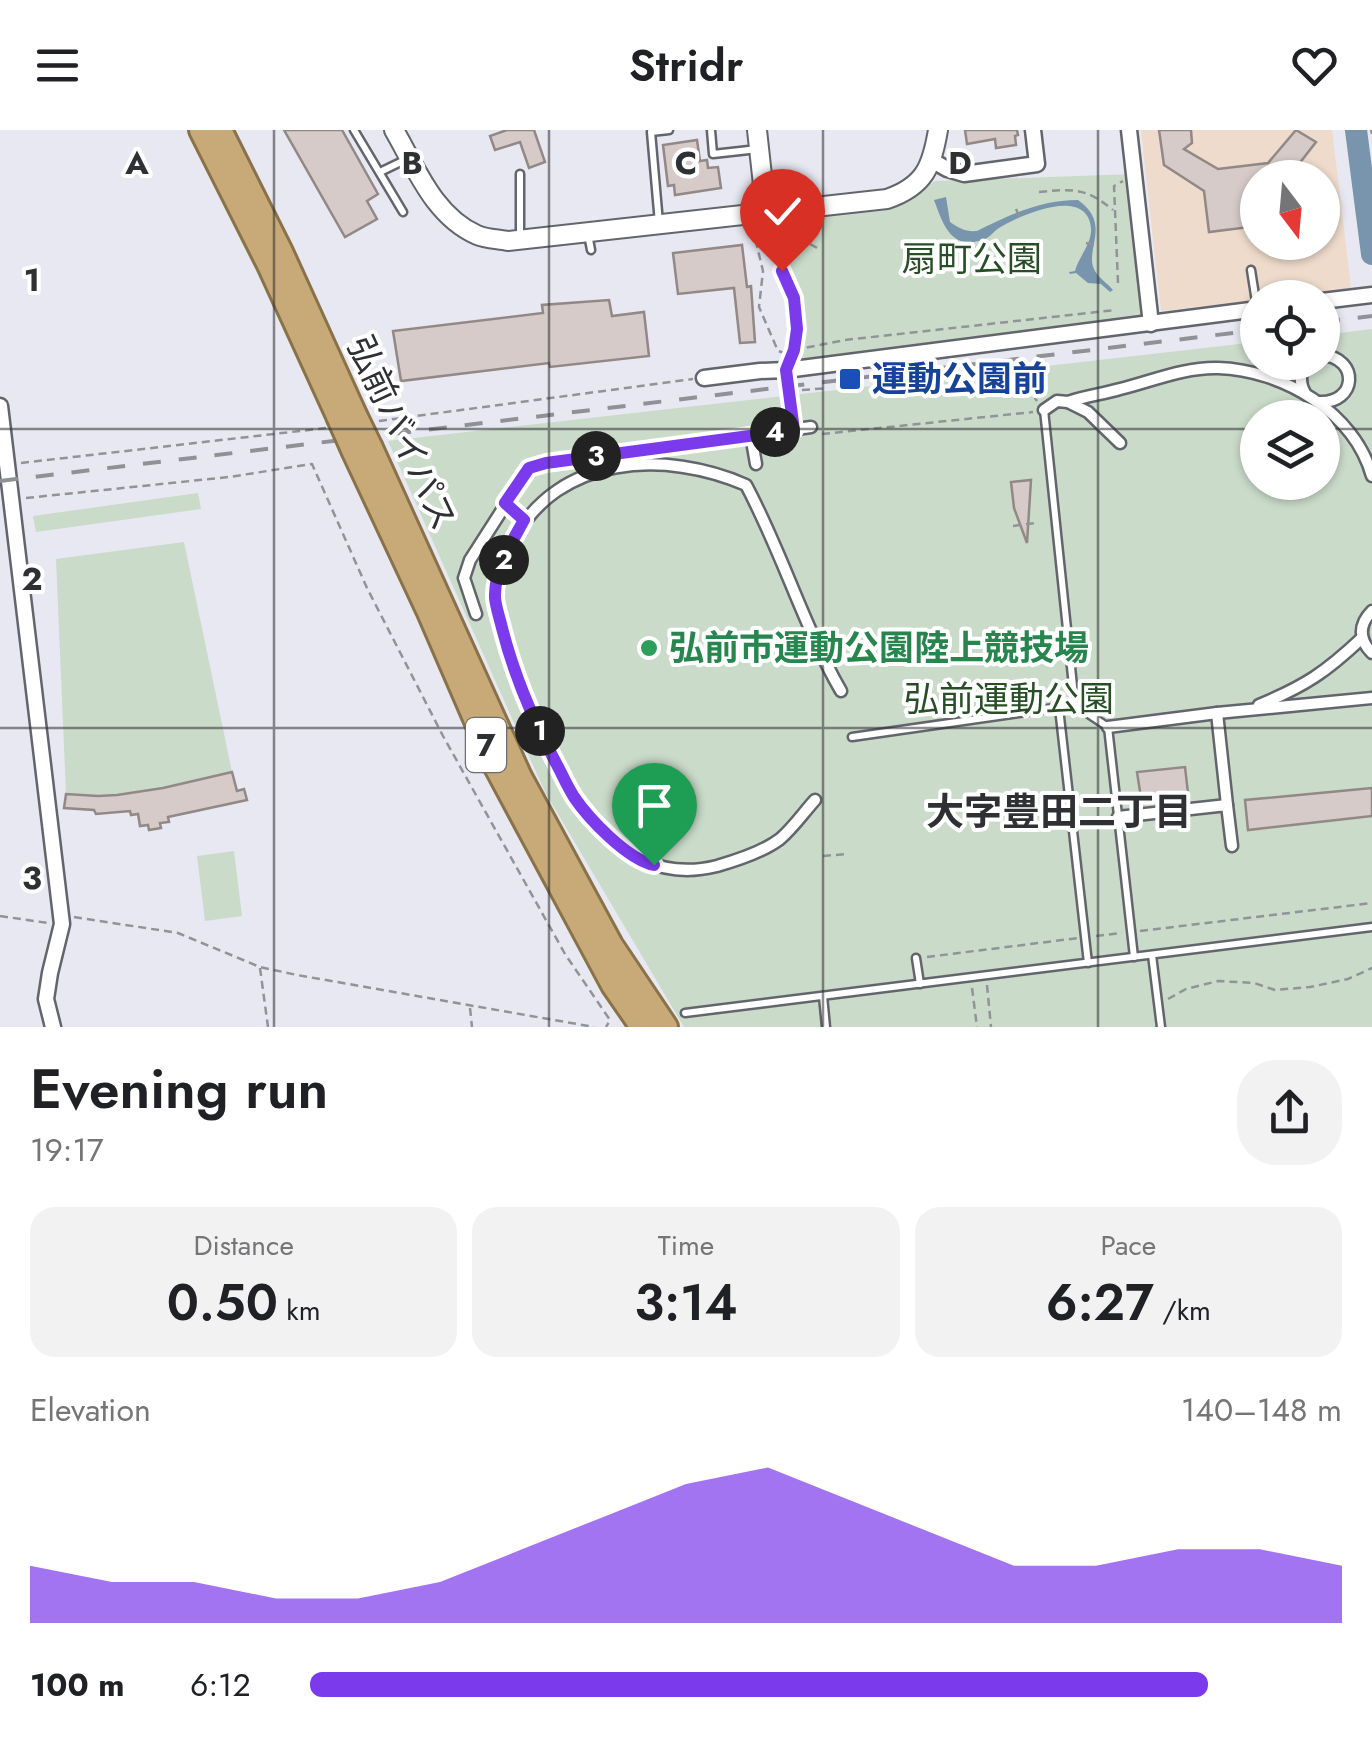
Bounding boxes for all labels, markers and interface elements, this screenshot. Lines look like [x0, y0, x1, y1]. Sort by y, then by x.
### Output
text: Stridr [629, 33, 743, 98]
icon: menu [30, 38, 85, 93]
icon: heart [1287, 38, 1342, 93]
text: A [124, 140, 149, 186]
text: B [401, 140, 423, 186]
text: C [675, 140, 697, 186]
text: D [948, 140, 972, 186]
north arrow [1240, 160, 1340, 260]
map controls [1240, 160, 1340, 500]
pin [740, 169, 825, 272]
icon: check [755, 184, 810, 239]
park label: 扇町公園 [902, 234, 1042, 284]
text: 1 [24, 257, 40, 303]
button: locate [1240, 280, 1340, 380]
street label: 弘前バイパス [335, 328, 469, 538]
place label: 運動公園前 [872, 354, 1047, 404]
marker: 運動公園前 [837, 366, 863, 392]
button: layers [1240, 400, 1340, 500]
pin: 4 [750, 407, 800, 457]
text: 4 [765, 411, 785, 452]
pin: 3 [571, 431, 621, 481]
text: 3 [587, 435, 605, 476]
pin: 2 [479, 535, 529, 585]
text: 2 [495, 539, 513, 580]
text: 2 [22, 556, 43, 602]
place label: 弘前市運動公園陸上競技場 [669, 623, 1089, 673]
marker: 弘前市運動公園陸上競技場 [638, 637, 660, 659]
park label: 弘前運動公園 [904, 674, 1114, 724]
pin: 1 [515, 706, 565, 756]
text: 1 [533, 710, 547, 751]
road number: 7 [466, 718, 506, 772]
pin [612, 763, 697, 866]
icon: arrive [627, 778, 682, 833]
district label: 大字豊田二丁目 [926, 784, 1192, 839]
text: 3 [22, 855, 42, 901]
text: Evening run [30, 1049, 328, 1129]
button: share [1237, 1060, 1342, 1165]
text: 19:17 [30, 1127, 104, 1173]
text: Distance [194, 1225, 294, 1266]
text: Time [658, 1225, 714, 1266]
text: Pace [1100, 1225, 1156, 1266]
text: 0.50 [167, 1266, 278, 1339]
text: 3:14 [634, 1266, 738, 1339]
text: 6:27 [1046, 1266, 1154, 1339]
text: km [278, 1290, 320, 1331]
text: /km [1154, 1290, 1211, 1331]
text: Elevation [30, 1387, 151, 1433]
text: 140–148 m [1181, 1387, 1342, 1433]
text: 100 m [30, 1662, 125, 1708]
text: 6:12 [190, 1662, 251, 1708]

